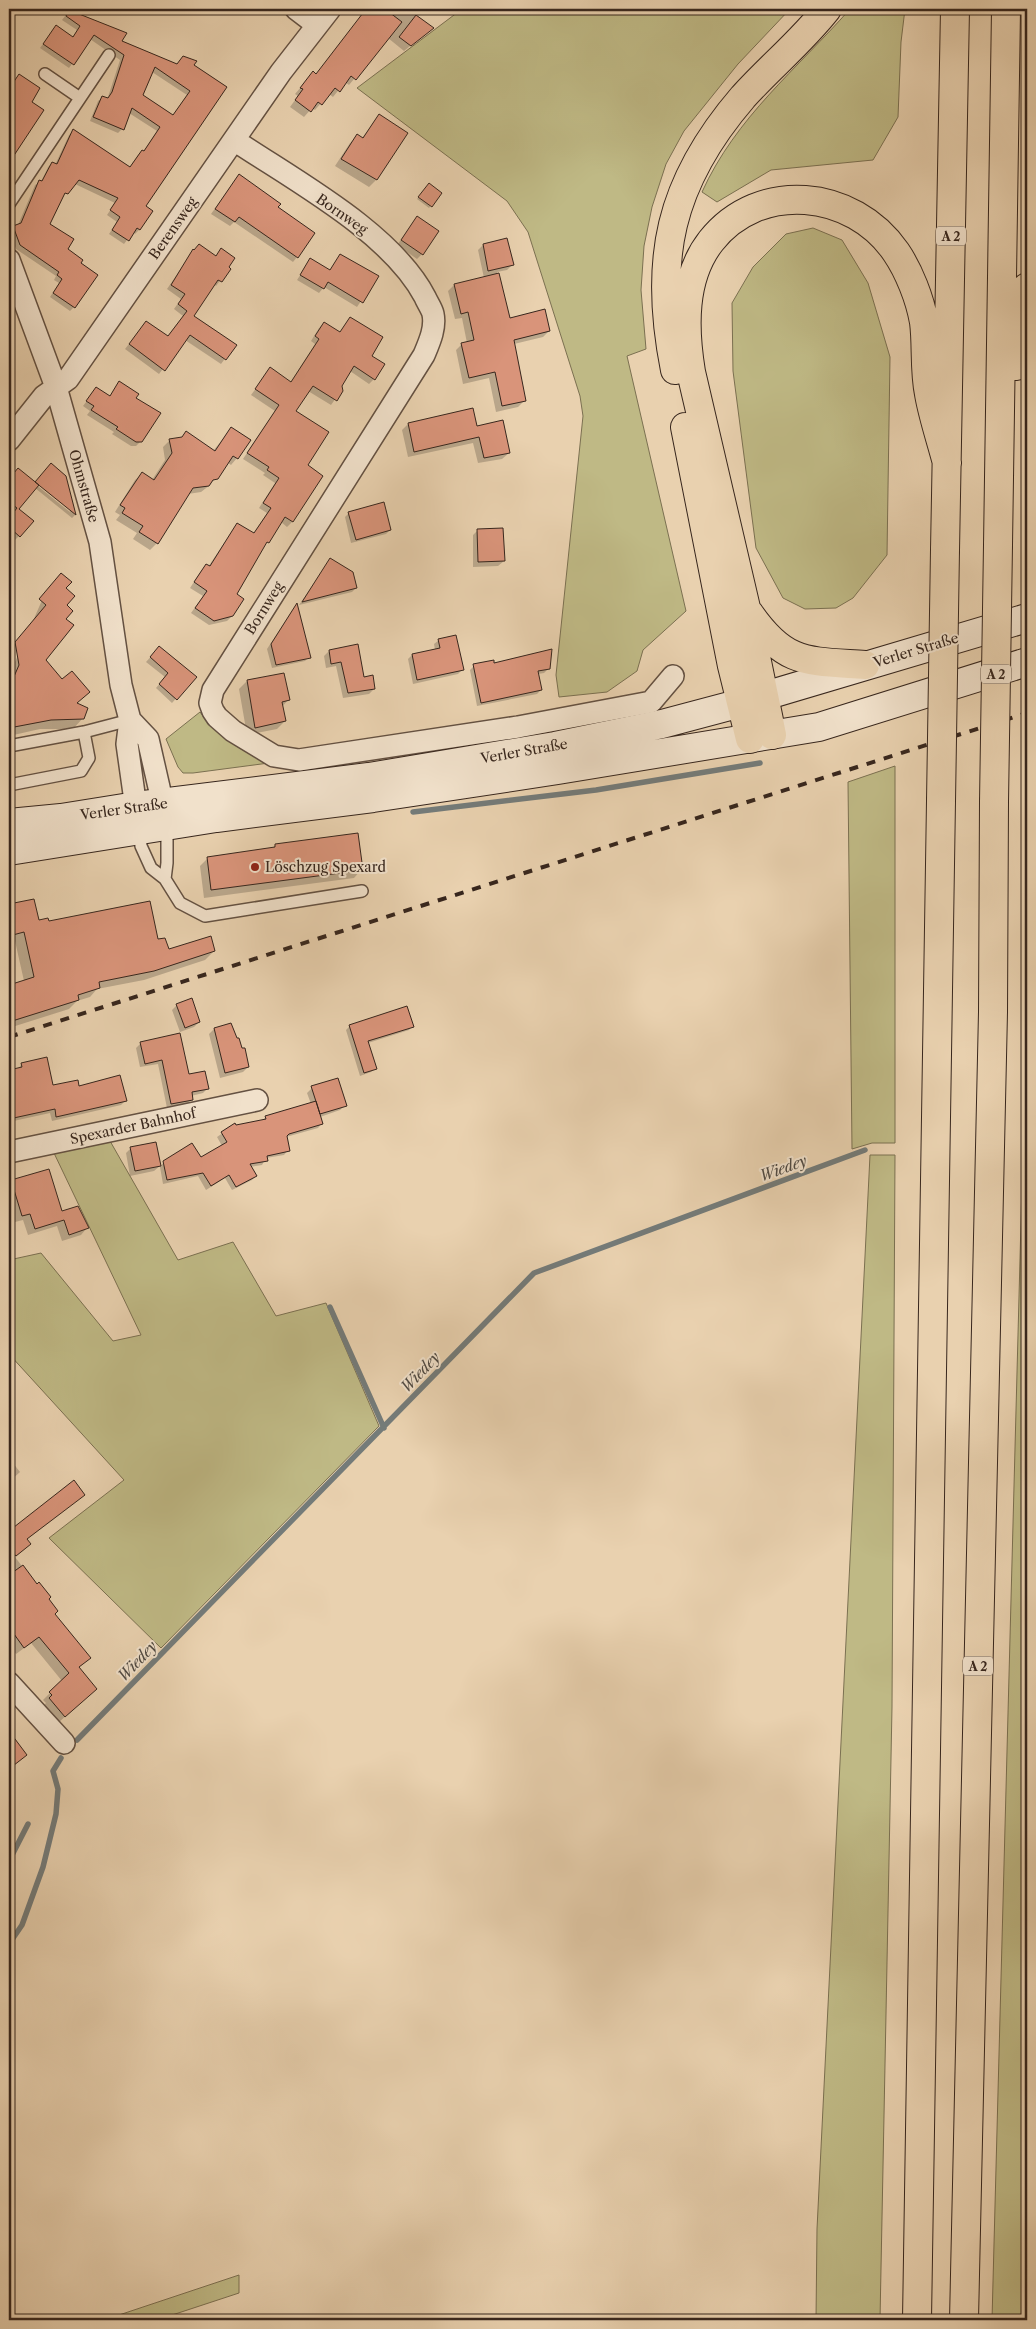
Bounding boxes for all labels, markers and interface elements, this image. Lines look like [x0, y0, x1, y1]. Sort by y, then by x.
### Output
street label: Bornweg [313, 190, 372, 239]
street label: Berensweg [145, 193, 201, 263]
road number: A 2 [936, 227, 966, 246]
street label: Ohmstraße [65, 447, 103, 525]
street label: Bornweg [241, 578, 288, 638]
street label: Verler Straße [870, 628, 961, 672]
road number: A 2 [981, 664, 1011, 684]
street label: Verler Straße [478, 734, 569, 768]
street label: Verler Straße [78, 794, 169, 824]
place label: Löschzug Spexard [265, 858, 386, 876]
marker: Löschzug Spexard [249, 861, 261, 873]
street label: Spexarder Bahnhof [68, 1103, 200, 1148]
water label: Wiedey [757, 1150, 810, 1185]
water label: Wiedey [396, 1347, 444, 1396]
water label: Wiedey [113, 1636, 161, 1685]
road number: A 2 [963, 1656, 993, 1675]

